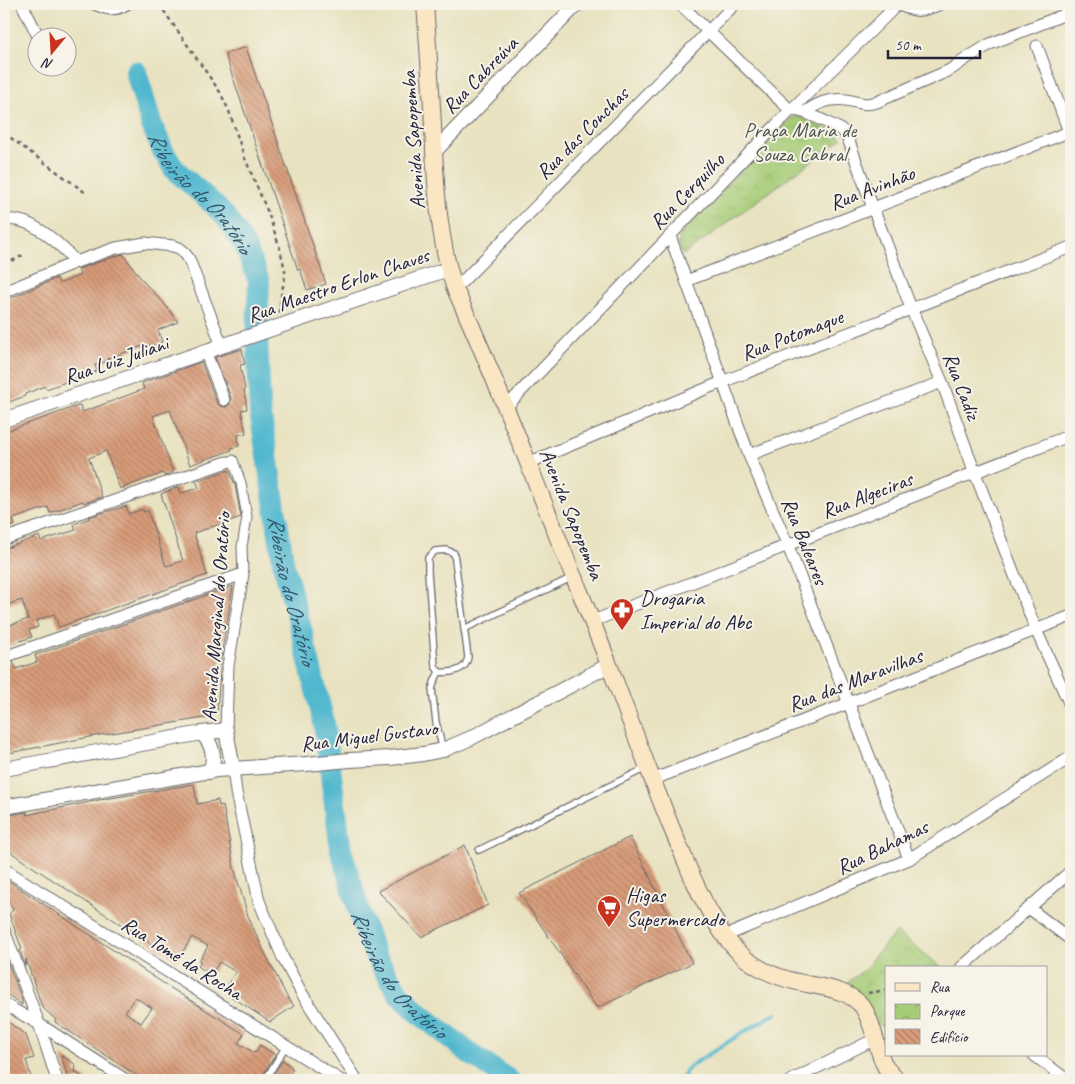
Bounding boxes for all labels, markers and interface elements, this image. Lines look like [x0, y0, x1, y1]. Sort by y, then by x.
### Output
north arrow [28, 28, 78, 78]
scale bar [888, 28, 980, 60]
street label: Rua Cabreúva [437, 29, 525, 119]
text: 50 m [895, 36, 922, 55]
text: N [39, 54, 55, 73]
street label: Avenida Sapopemba [395, 68, 431, 210]
street label: Rua das Conchas [530, 80, 635, 185]
park label: Praça Maria de Souza Cabral [744, 117, 857, 167]
water label: Ribeirão do Oratório [141, 128, 261, 261]
street label: Rua Cerquilho [644, 146, 731, 235]
street label: Rua Avinhão [826, 159, 920, 216]
street label: Rua Maestro Erlon Chaves [244, 241, 434, 328]
street label: Rua Potomaque [737, 303, 849, 366]
street label: Rua Luiz Juliani [60, 329, 174, 390]
street label: Rua Cadiz [937, 349, 987, 425]
street label: Avenida Sapopemba [534, 445, 611, 585]
street label: Rua Algeciras [818, 465, 918, 524]
street label: Rua Baleares [776, 494, 835, 590]
street label: Avenida Marginal do Oratório [196, 509, 236, 723]
water label: Ribeirão do Oratório [261, 514, 323, 672]
place label: Drogaria Imperial do Abc [640, 585, 753, 635]
pharmacy icon: Drogaria Imperial do Abc [609, 597, 635, 631]
street label: Rua das Maravilhas [784, 642, 927, 718]
street label: Rua Miguel Gustavo [299, 714, 441, 757]
street label: Rua Bahamas [832, 813, 934, 880]
place label: Higas Supermercado [626, 882, 727, 932]
supermarket icon: Higas Supermercado [596, 894, 622, 928]
water label: Ribeirão do Oratório [345, 908, 456, 1048]
street label: Rua Tomé da Rocha [117, 911, 249, 1007]
legend [885, 966, 1048, 1056]
text: Rua [930, 978, 950, 997]
text: Parque [930, 1002, 966, 1021]
text: Edifício [930, 1028, 969, 1047]

